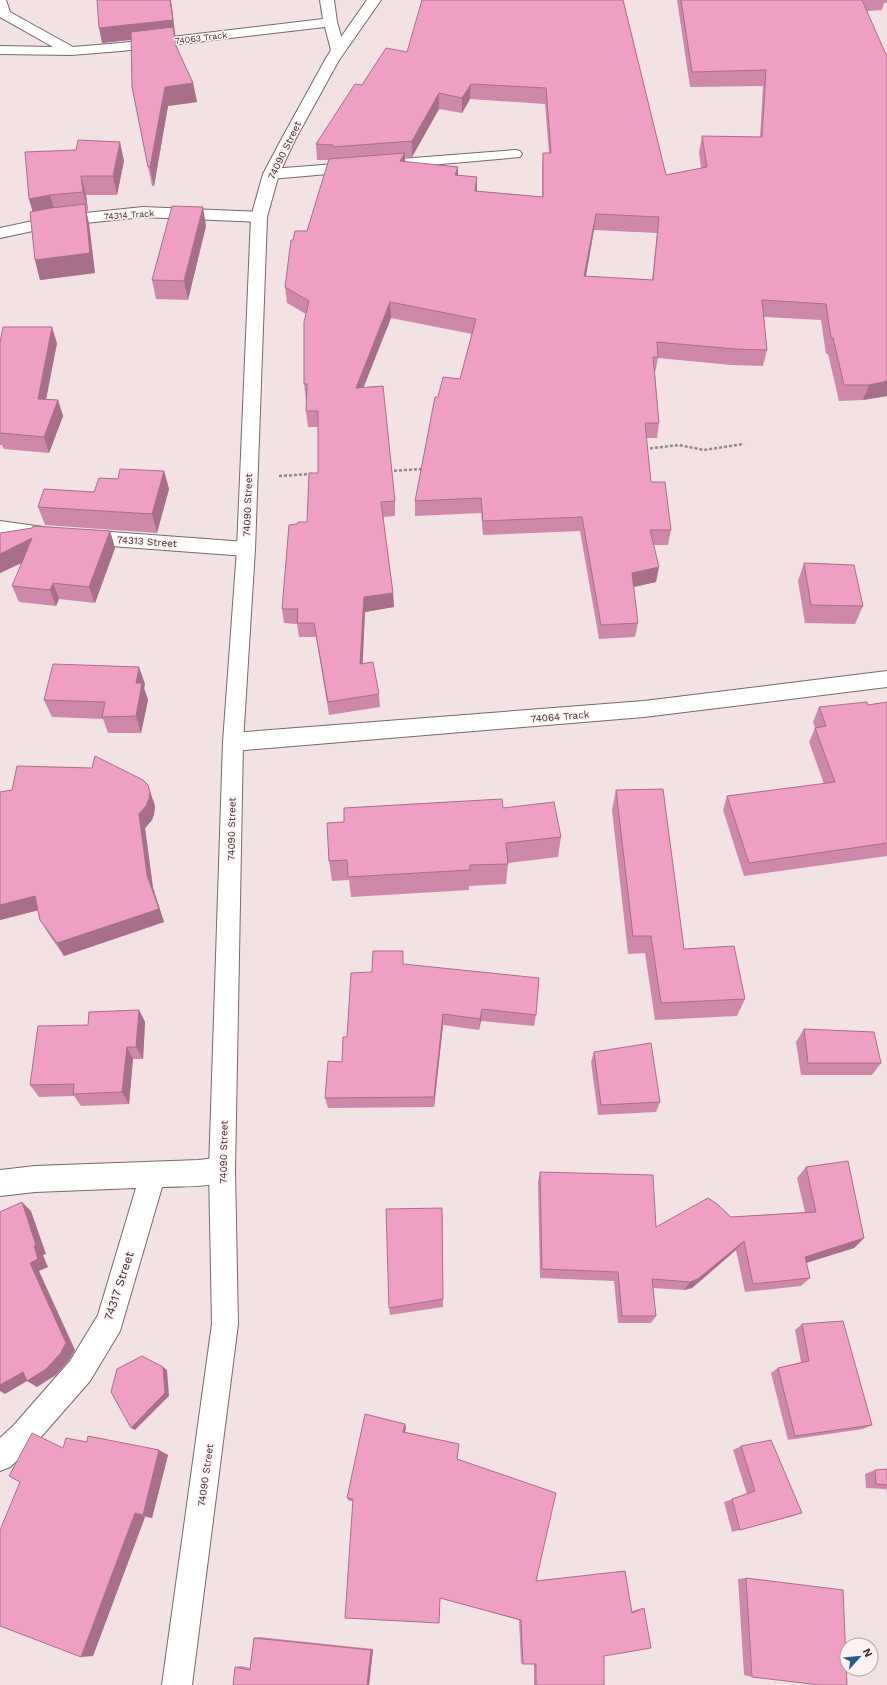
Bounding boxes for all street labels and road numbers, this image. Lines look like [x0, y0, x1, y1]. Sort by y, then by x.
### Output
street label: 74063 Track [174, 30, 228, 46]
street label: 74090 Street [266, 119, 304, 181]
street label: 74314 Track [103, 208, 155, 222]
street label: 74090 Street [241, 472, 254, 537]
street label: 74313 Street [117, 534, 178, 549]
street label: 74064 Track [530, 708, 590, 725]
street label: 74090 Street [225, 797, 238, 861]
street label: 74090 Street [217, 1120, 230, 1184]
street label: 74317 Street [101, 1250, 137, 1322]
street label: 74090 Street [196, 1442, 215, 1507]

